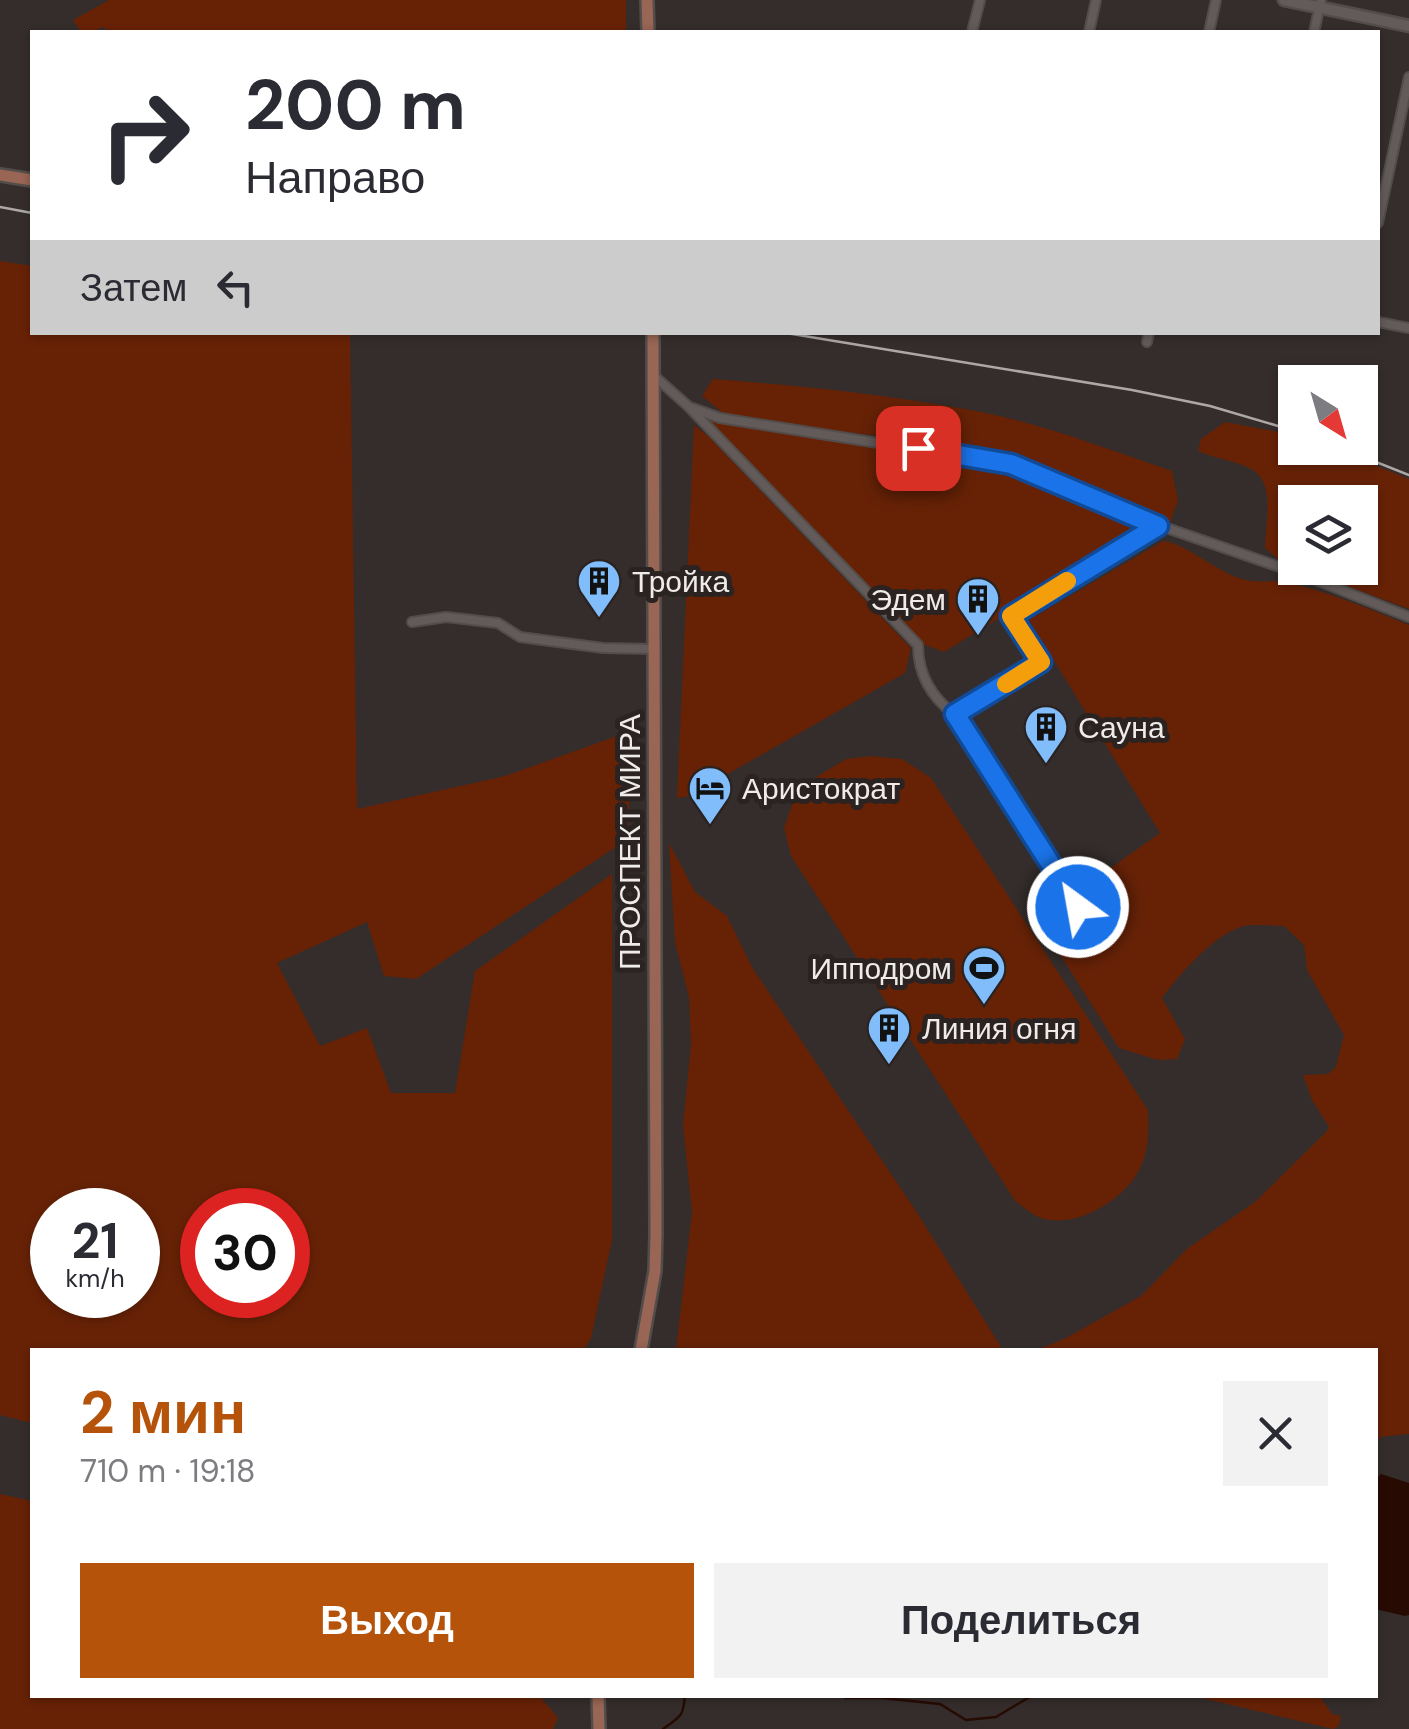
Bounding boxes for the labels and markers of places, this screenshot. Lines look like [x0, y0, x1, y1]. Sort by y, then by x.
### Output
pin [876, 406, 961, 491]
building icon: Тройка [576, 558, 622, 619]
place label: Тройка [632, 562, 730, 601]
building icon: Эдем [955, 576, 1001, 637]
place label: Эдем [871, 580, 946, 619]
building icon: Сауна [1023, 704, 1069, 765]
place label: Сауна [1078, 708, 1165, 747]
hotel icon: Аристократ [687, 765, 733, 826]
place label: Аристократ [742, 769, 900, 808]
sports icon: Ипподром [961, 945, 1007, 1006]
place label: Ипподром [810, 949, 952, 988]
building icon: Линия огня [866, 1005, 912, 1066]
place label: Линия огня [922, 1009, 1076, 1048]

